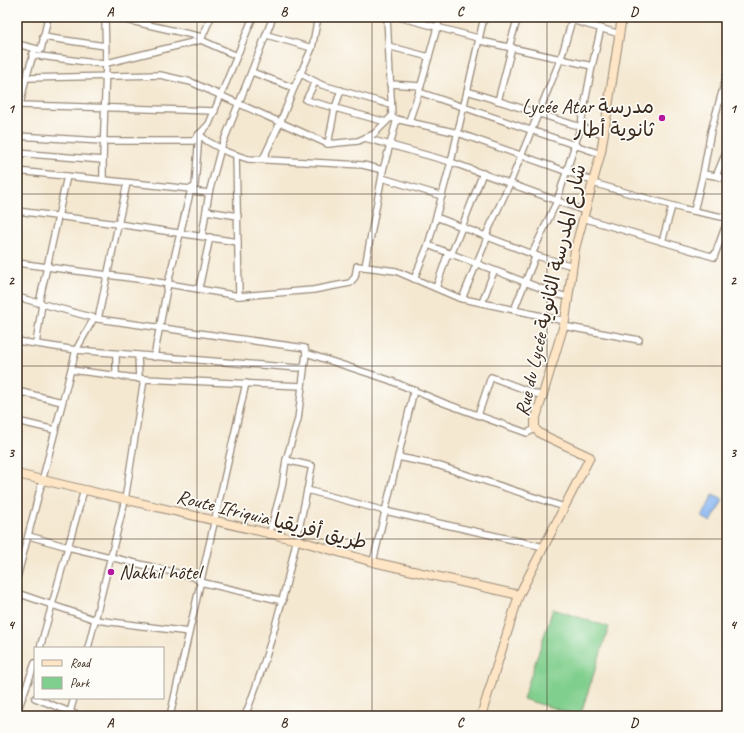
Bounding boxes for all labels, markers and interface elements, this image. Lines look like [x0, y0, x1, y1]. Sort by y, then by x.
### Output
text: A [107, 4, 115, 20]
text: B [281, 4, 289, 20]
text: C [457, 4, 465, 20]
text: D [630, 4, 639, 20]
place label: Lycée Atar مدرسة ثانوية أطار [522, 94, 655, 142]
text: 1 [8, 101, 16, 117]
text: 1 [730, 101, 738, 117]
marker: Lycée Atar مدرسة ثانوية أطار [657, 113, 667, 123]
street label: Rue du Lycée شارع المدرسة الثانوية [509, 162, 593, 419]
text: 2 [8, 273, 15, 289]
text: 2 [730, 273, 737, 289]
text: 3 [8, 445, 15, 461]
text: 3 [730, 445, 737, 461]
street label: Route Ifriquia طريق أفريقيا [174, 484, 370, 555]
place label: Nakhil hôtel [119, 560, 205, 585]
marker: Nakhil hôtel [106, 567, 116, 577]
text: 4 [8, 617, 16, 633]
text: 4 [730, 617, 738, 633]
legend [34, 647, 164, 699]
text: Road [70, 655, 92, 671]
text: Park [70, 675, 91, 691]
text: A [107, 715, 115, 731]
text: B [281, 715, 289, 731]
text: C [457, 715, 465, 731]
text: D [630, 715, 639, 731]

